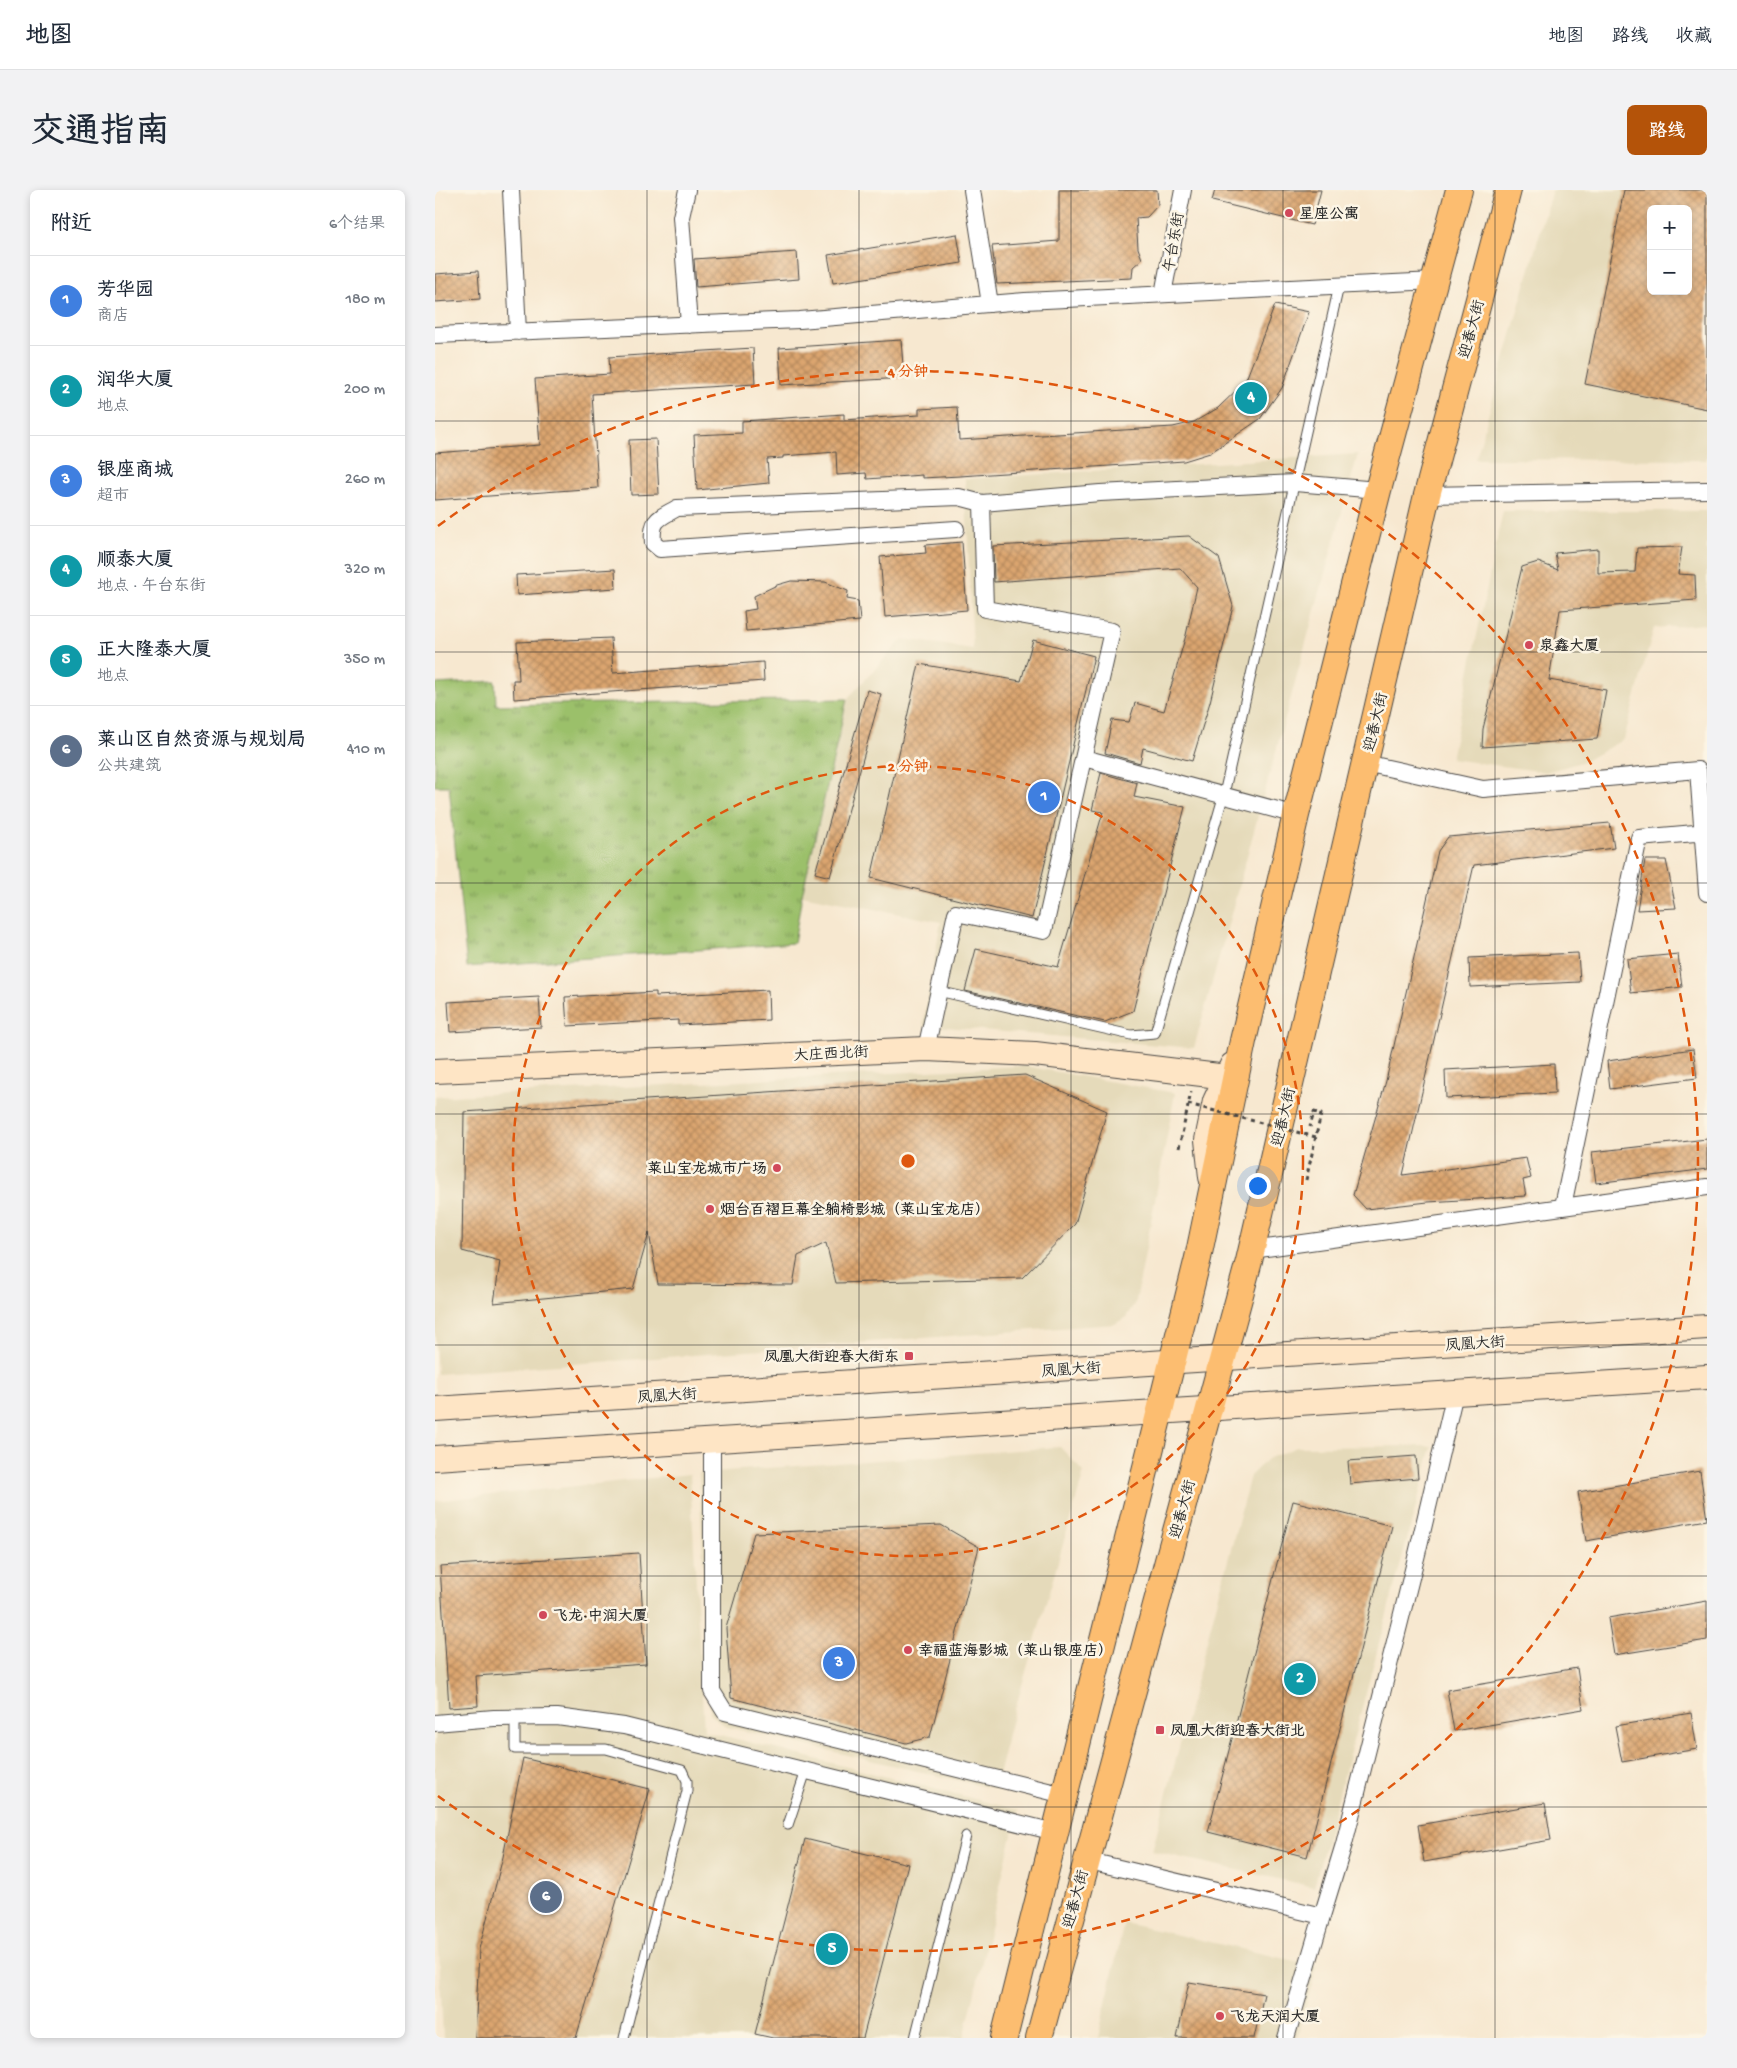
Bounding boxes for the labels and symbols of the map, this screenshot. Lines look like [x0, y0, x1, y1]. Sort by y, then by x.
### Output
place label: 星座公寓 [1299, 206, 1359, 224]
marker: 星座公寓 [1283, 207, 1295, 219]
street label: 午台东街 [1161, 211, 1189, 273]
street label: 迎春大街 [1456, 298, 1489, 361]
text: 4 分钟 [887, 363, 928, 382]
pin: 4 [1235, 379, 1267, 417]
place label: 泉鑫大厦 [1539, 638, 1599, 656]
marker: 泉鑫大厦 [1523, 639, 1535, 651]
street label: 迎春大街 [1361, 691, 1392, 754]
text: 2 分钟 [888, 758, 928, 777]
pin: 1 [1028, 778, 1060, 816]
street label: 大庄西北街 [793, 1044, 869, 1066]
street label: 迎春大街 [1269, 1086, 1300, 1149]
centre of rings [899, 1152, 917, 1170]
place label: 莱山宝龙城市广场 [647, 1161, 767, 1179]
marker: 莱山宝龙城市广场 [771, 1162, 783, 1174]
your location [1245, 1173, 1271, 1199]
place label: 烟台百褶巨幕全躺椅影城（莱山宝龙店） [720, 1201, 990, 1220]
marker: 烟台百褶巨幕全躺椅影城（莱山宝龙店） [704, 1203, 716, 1215]
street label: 凤凰大街 [1445, 1334, 1506, 1356]
place label: 凤凰大街迎春大街东 [764, 1349, 899, 1367]
marker: 凤凰大街迎春大街东 [903, 1350, 915, 1362]
street label: 凤凰大街 [1041, 1360, 1102, 1382]
street label: 凤凰大街 [637, 1386, 698, 1408]
street label: 迎春大街 [1167, 1478, 1200, 1541]
place label: 飞龙·中润大厦 [553, 1608, 648, 1626]
marker: 飞龙·中润大厦 [537, 1609, 549, 1621]
place label: 幸福蓝海影城（莱山银座店） [918, 1643, 1113, 1661]
pin: 3 [823, 1644, 855, 1682]
marker: 幸福蓝海影城（莱山银座店） [902, 1644, 914, 1656]
pin: 2 [1284, 1660, 1316, 1698]
place label: 凤凰大街迎春大街北 [1170, 1723, 1305, 1741]
marker: 凤凰大街迎春大街北 [1154, 1724, 1166, 1736]
street label: 迎春大街 [1060, 1868, 1093, 1931]
pin: 6 [530, 1878, 562, 1916]
pin: 5 [816, 1930, 848, 1968]
place label: 飞龙天润大厦 [1230, 2009, 1320, 2027]
marker: 飞龙天润大厦 [1214, 2010, 1226, 2022]

